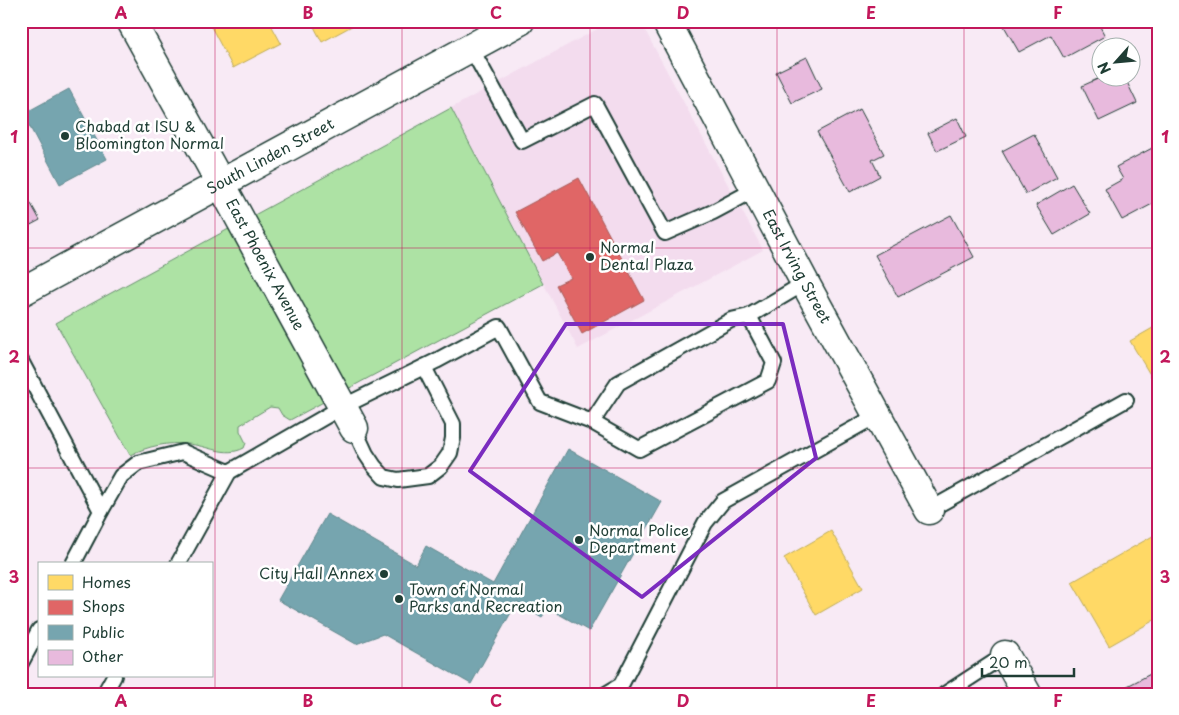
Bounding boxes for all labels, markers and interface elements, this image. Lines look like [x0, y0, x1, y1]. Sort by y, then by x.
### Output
text: A [115, 0, 128, 24]
text: B [303, 0, 314, 24]
text: C [490, 0, 502, 24]
text: D [677, 0, 689, 24]
text: E [866, 0, 876, 24]
text: F [1053, 0, 1063, 24]
north arrow [1092, 38, 1142, 88]
text: N [1092, 58, 1116, 78]
street label: South Linden Street [202, 111, 338, 199]
place label: Chabad at ISU & Bloomington Normal [75, 114, 224, 154]
text: 1 [10, 124, 18, 148]
text: 1 [1161, 124, 1169, 148]
marker: Chabad at ISU & Bloomington Normal [59, 130, 71, 142]
street label: East Phoenix Avenue [221, 194, 311, 334]
street label: East Irving Street [758, 205, 838, 327]
place label: Normal Dental Plaza [600, 235, 694, 275]
marker: Normal Dental Plaza [584, 251, 596, 263]
text: 2 [8, 344, 20, 368]
text: 2 [1159, 344, 1171, 368]
place label: Normal Police Department [589, 518, 689, 558]
marker: Normal Police Department [573, 534, 585, 546]
place label: City Hall Annex [259, 561, 374, 584]
legend [38, 562, 212, 678]
text: 3 [9, 564, 19, 588]
text: 3 [1160, 564, 1170, 588]
marker: City Hall Annex [378, 568, 390, 580]
text: Homes [82, 570, 131, 593]
place label: Town of Normal Parks and Recreation [409, 577, 563, 617]
marker: Town of Normal Parks and Recreation [393, 593, 405, 605]
text: Shops [82, 594, 125, 617]
text: Public [82, 620, 125, 643]
text: Other [82, 644, 123, 667]
scale bar [982, 645, 1074, 677]
text: 20 m [989, 650, 1028, 673]
text: A [115, 688, 128, 712]
text: B [303, 688, 314, 712]
text: C [490, 688, 502, 712]
text: D [677, 688, 689, 712]
text: E [866, 688, 876, 712]
text: F [1053, 688, 1063, 712]

